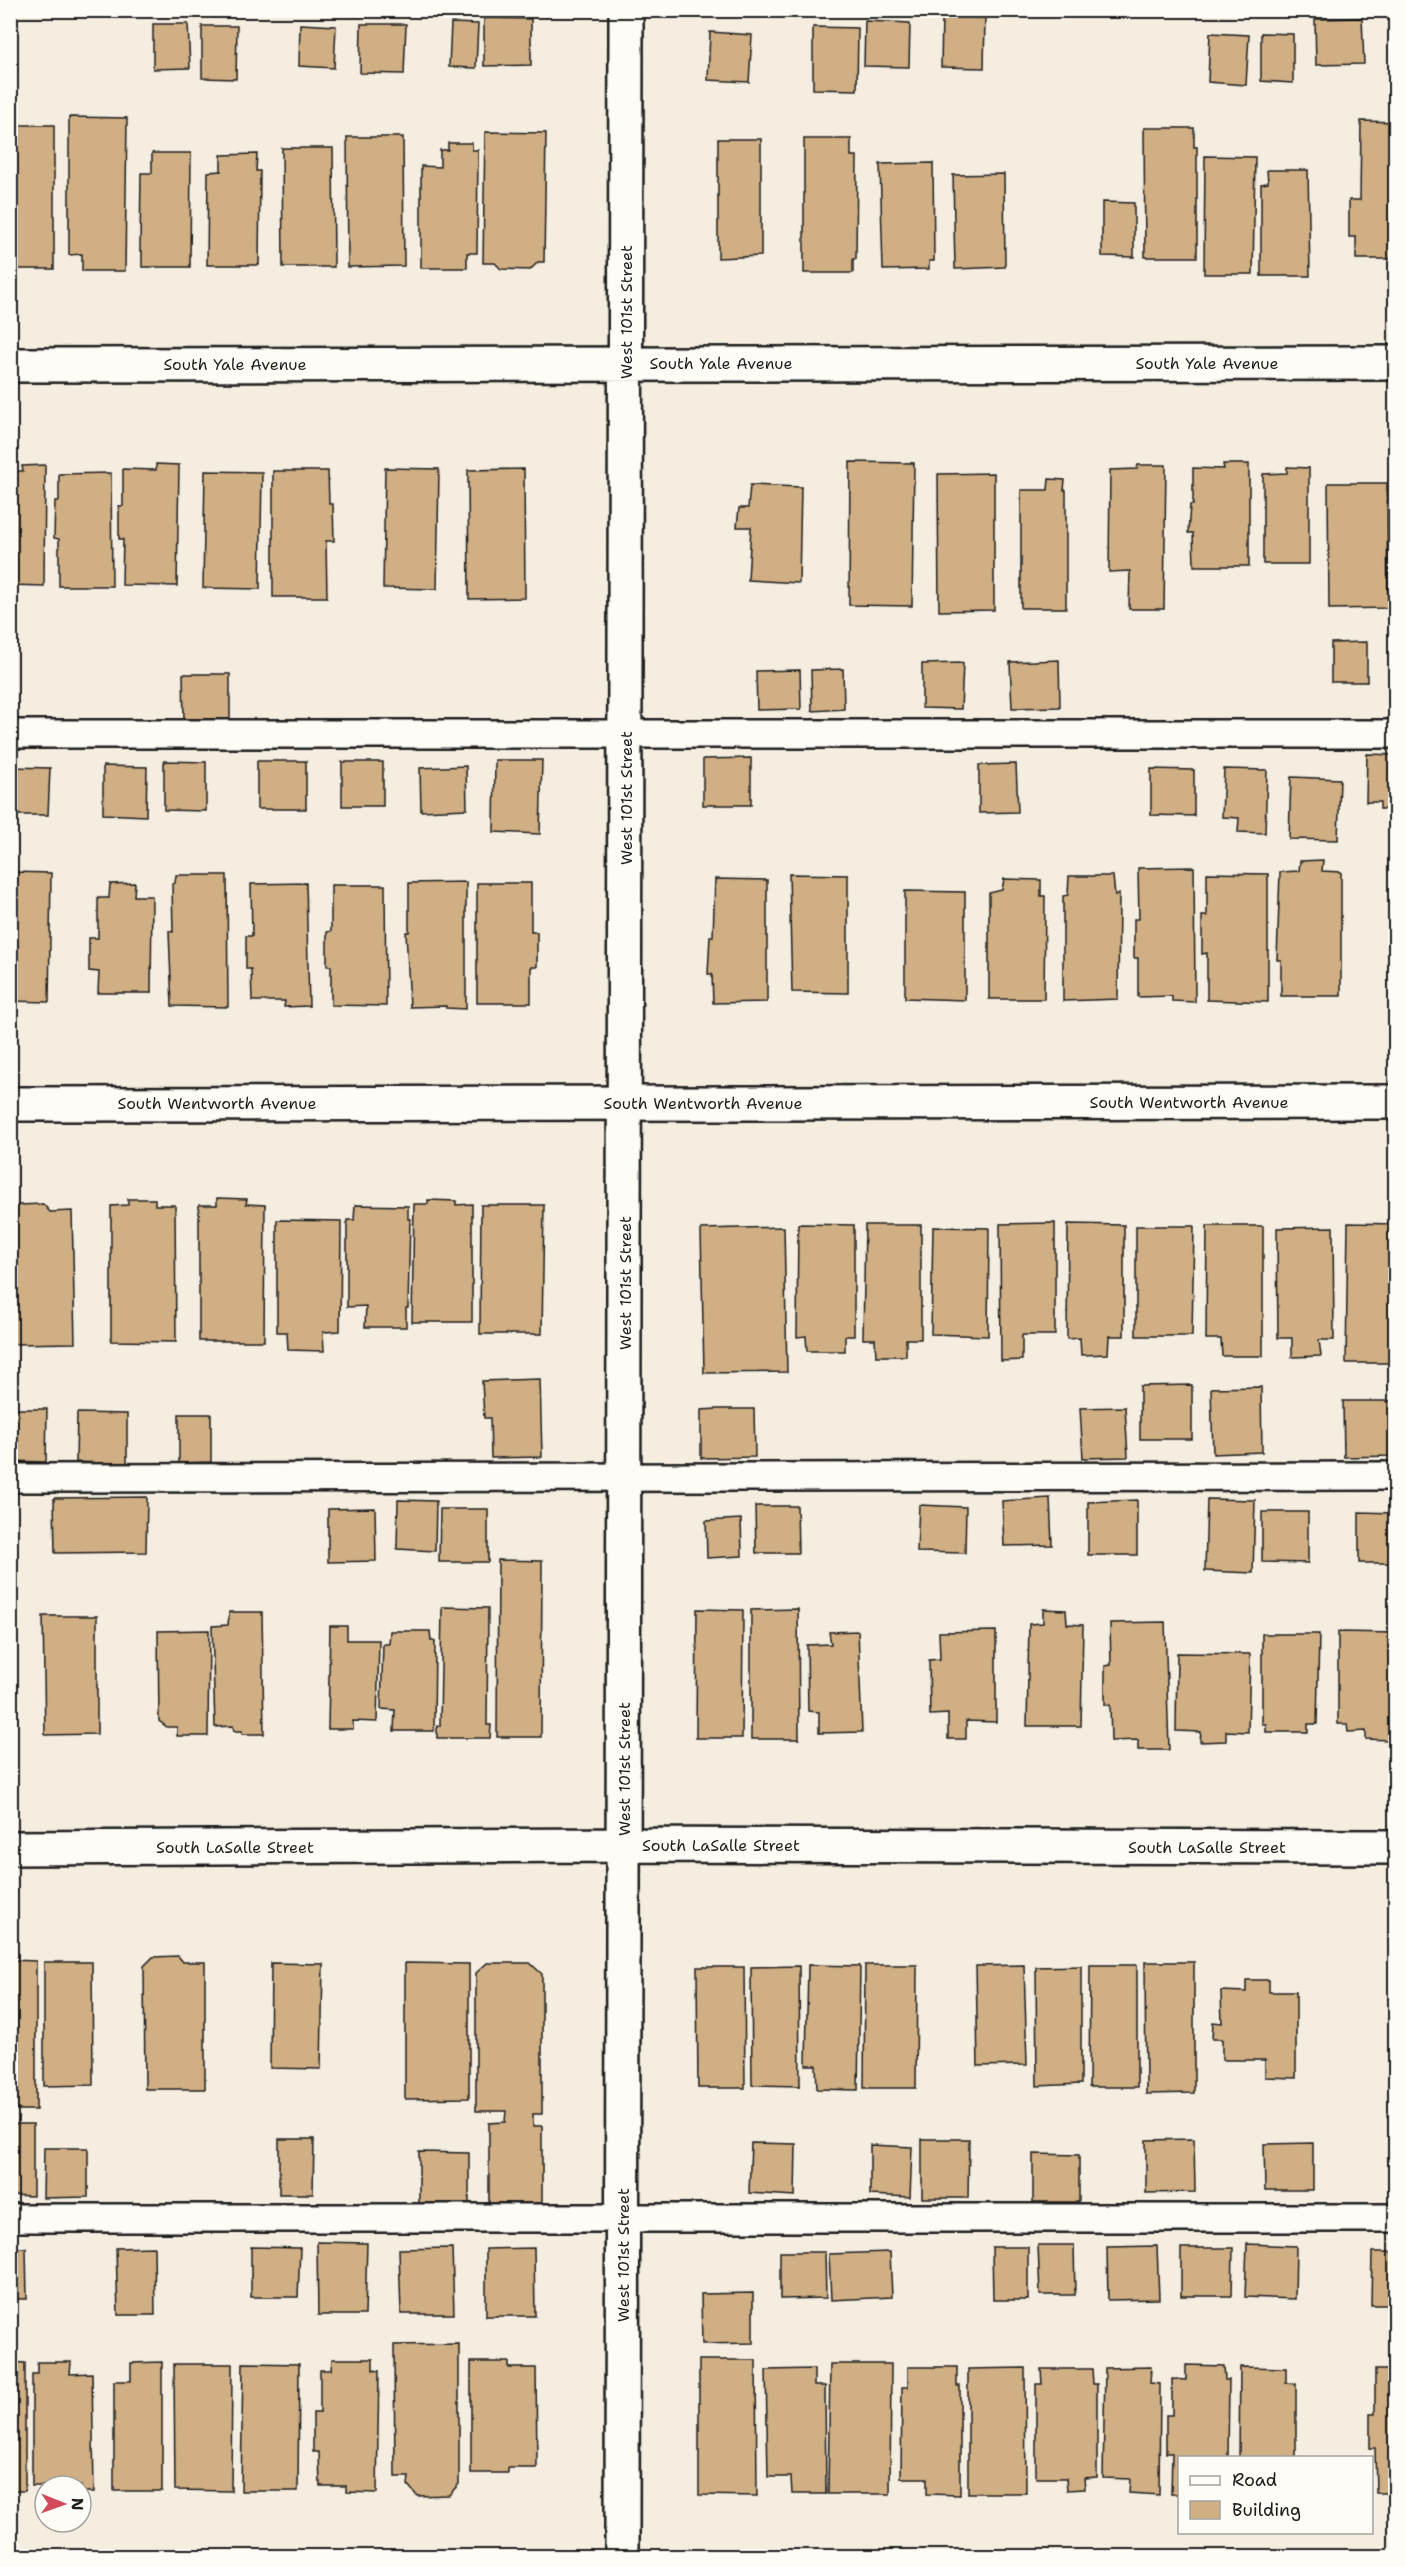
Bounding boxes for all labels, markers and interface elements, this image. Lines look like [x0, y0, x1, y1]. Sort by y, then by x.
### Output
street label: West 101st Street [616, 245, 637, 379]
street label: South Yale Avenue [649, 353, 793, 374]
street label: South Yale Avenue [1135, 353, 1279, 374]
street label: South Yale Avenue [163, 354, 307, 375]
street label: West 101st Street [616, 731, 637, 865]
street label: South Wentworth Avenue [1090, 1092, 1288, 1113]
street label: South Wentworth Avenue [118, 1093, 316, 1114]
street label: South Wentworth Avenue [604, 1093, 802, 1114]
street label: West 101st Street [615, 1216, 636, 1350]
street label: West 101st Street [614, 1702, 635, 1836]
street label: South LaSalle Street [642, 1835, 800, 1856]
street label: South LaSalle Street [156, 1837, 314, 1858]
street label: South LaSalle Street [1128, 1837, 1286, 1858]
street label: West 101st Street [613, 2188, 634, 2322]
legend [1178, 2456, 1373, 2534]
text: Road [1232, 2468, 1277, 2492]
north arrow [33, 2474, 93, 2534]
text: N [67, 2498, 88, 2511]
text: Building [1232, 2498, 1301, 2522]

